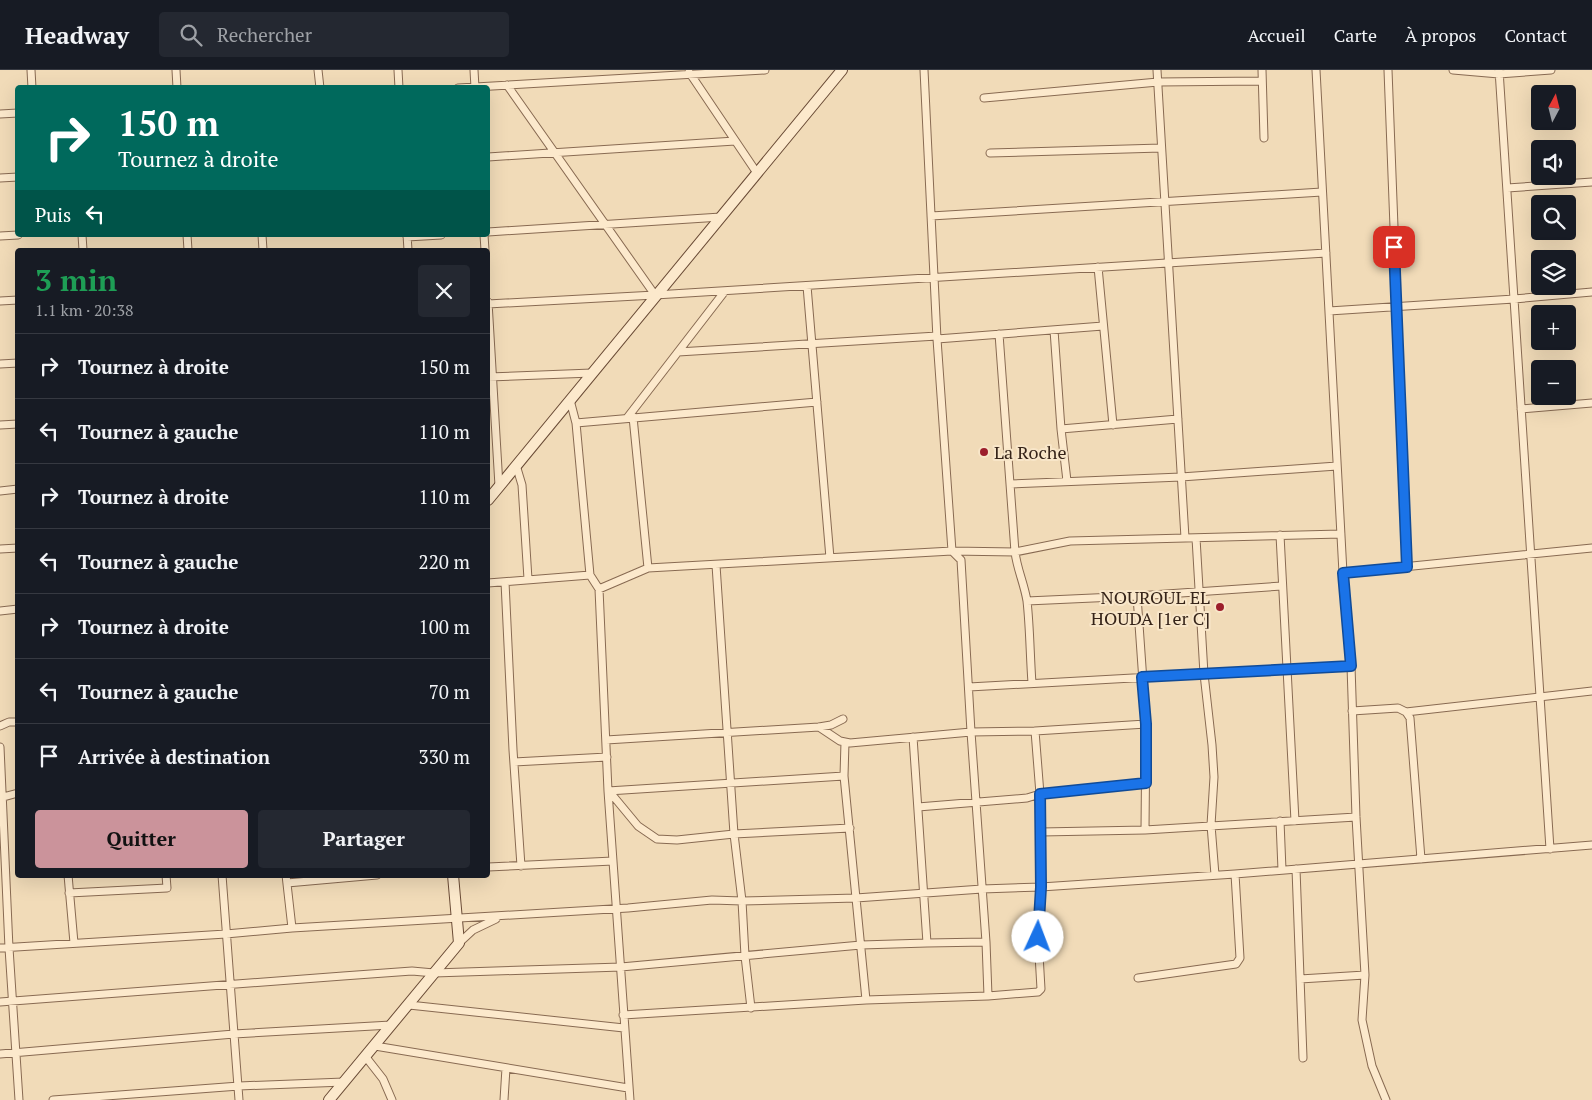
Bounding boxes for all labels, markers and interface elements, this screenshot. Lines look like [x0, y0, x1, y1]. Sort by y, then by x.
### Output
search box [159, 12, 509, 57]
text: Headway [25, 19, 129, 51]
icon: search [177, 21, 205, 49]
text: Rechercher [217, 22, 312, 47]
text: Accueil [1247, 23, 1306, 47]
text: Carte [1334, 23, 1377, 47]
text: À propos [1405, 23, 1476, 47]
text: Contact [1504, 23, 1567, 47]
north arrow [1531, 85, 1576, 130]
map controls [1531, 85, 1576, 405]
text: 150 m [118, 100, 219, 146]
icon: right [35, 105, 100, 170]
button: sound [1531, 140, 1576, 185]
text: Tournez à droite [118, 144, 279, 173]
button: search [1531, 195, 1576, 240]
icon: left [81, 200, 109, 228]
text: Puis [35, 202, 71, 227]
pin [1373, 226, 1415, 268]
icon: arrive [1380, 233, 1408, 261]
button: layers [1531, 250, 1576, 295]
text: 3 min [35, 260, 117, 300]
button: close [418, 265, 470, 317]
text: 1.1 km · 20:38 [35, 299, 133, 321]
button: + [1531, 305, 1576, 350]
icon: right [35, 352, 63, 380]
text: Tournez à droite [78, 354, 229, 379]
text: 150 m [419, 354, 470, 379]
button: − [1531, 360, 1576, 405]
icon: left [35, 417, 63, 445]
text: Tournez à gauche [78, 419, 239, 444]
text: 110 m [419, 419, 470, 444]
place label: La Roche [994, 440, 1066, 464]
marker: La Roche [978, 446, 990, 458]
icon: right [35, 482, 63, 510]
text: Tournez à droite [78, 484, 229, 509]
text: 110 m [419, 484, 470, 509]
icon: left [35, 547, 63, 575]
text: Tournez à gauche [78, 549, 239, 574]
text: 220 m [419, 549, 470, 574]
place label: NOUROUL EL HOUDA [1er C] [1091, 585, 1210, 630]
marker: NOUROUL EL HOUDA [1er C] [1214, 601, 1226, 613]
icon: right [35, 612, 63, 640]
text: Tournez à droite [78, 614, 229, 639]
text: 100 m [419, 614, 470, 639]
icon: left [35, 677, 63, 705]
text: Tournez à gauche [78, 679, 239, 704]
text: 70 m [429, 679, 470, 704]
icon: arrive [35, 742, 63, 770]
text: Arrivée à destination [78, 744, 270, 769]
text: 330 m [419, 744, 470, 769]
button: Quitter [35, 810, 248, 868]
button: Partager [258, 810, 470, 868]
position arrow [1011, 910, 1063, 962]

